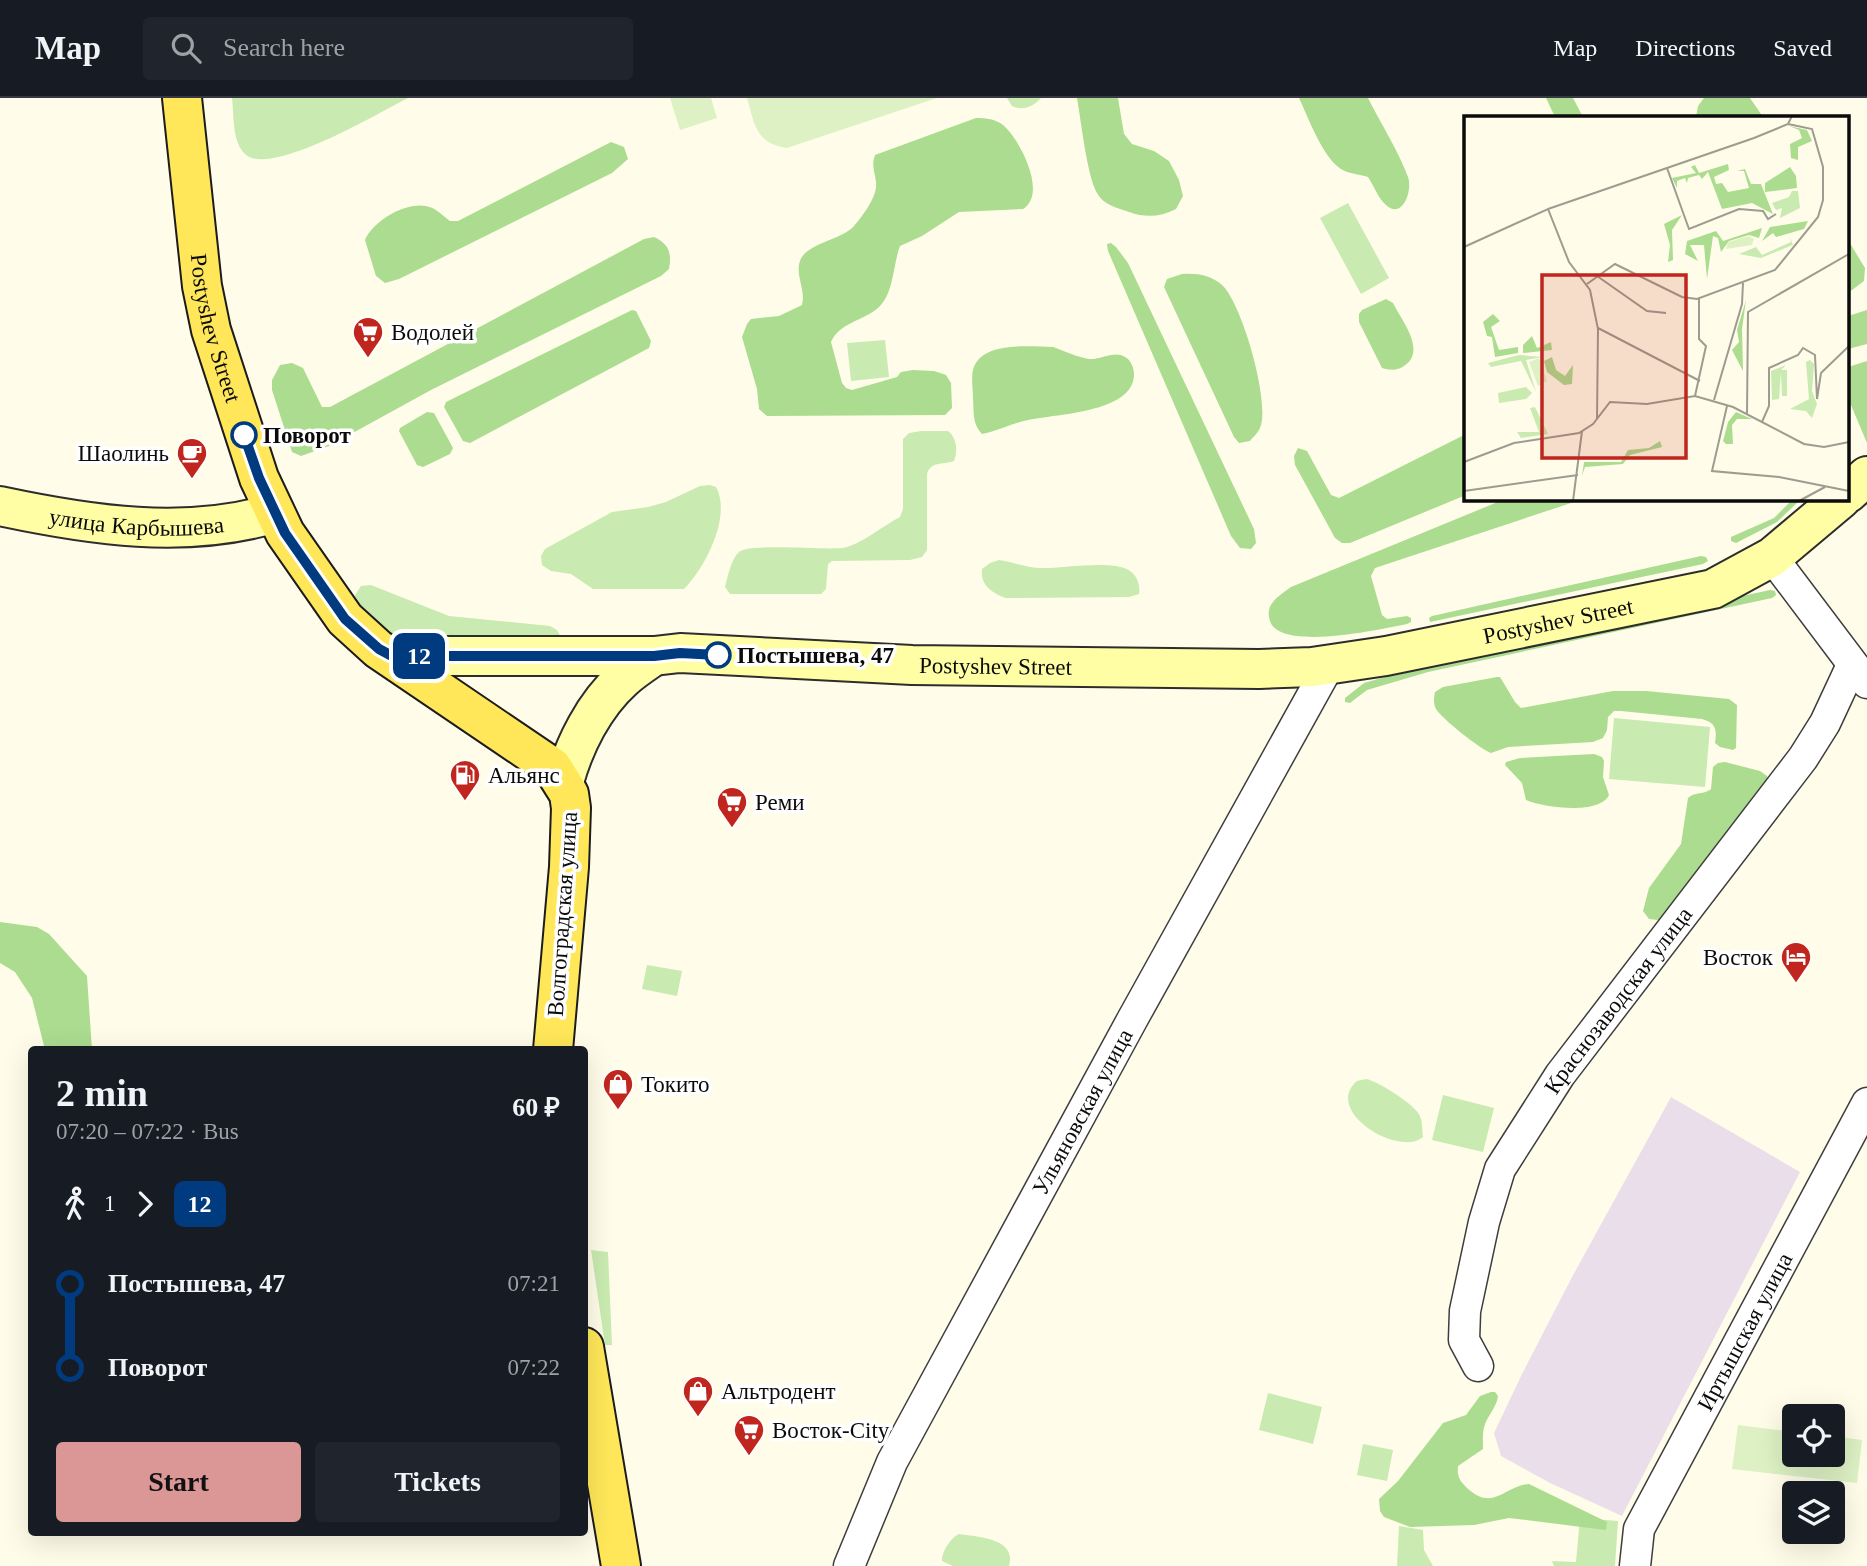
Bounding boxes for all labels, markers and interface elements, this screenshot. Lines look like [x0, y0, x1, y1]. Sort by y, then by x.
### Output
search box [143, 17, 633, 80]
icon: search [167, 29, 205, 67]
text: Map [35, 30, 101, 66]
text: Search here [223, 33, 345, 62]
text: Map [1553, 35, 1597, 61]
text: Directions [1635, 35, 1735, 61]
text: Saved [1773, 35, 1832, 61]
inset map [1464, 116, 1850, 500]
street label: Postyshev Street [186, 252, 246, 406]
supermarket icon: Водолей [351, 315, 385, 359]
place label: Водолей [391, 320, 474, 345]
marker: Поворот [231, 422, 257, 448]
place label: Поворот [263, 423, 352, 448]
cafe icon: Шаолинь [175, 436, 209, 480]
place label: Шаолинь [78, 441, 169, 466]
street label: улица Карбышева [47, 504, 225, 541]
street label: Postyshev Street [1481, 594, 1636, 649]
line badge: 12 [388, 633, 450, 679]
marker: Постышева, 47 [705, 642, 731, 668]
text: 12 [407, 643, 431, 669]
place label: Постышева, 47 [737, 643, 894, 668]
street label: Postyshev Street [919, 653, 1073, 680]
fuel station icon: Альянс [448, 758, 482, 802]
place label: Альянс [488, 763, 560, 788]
supermarket icon: Реми [715, 785, 749, 829]
place label: Реми [755, 790, 805, 815]
street label: Волгоградская улица [543, 811, 582, 1017]
street label: Краснозаводская улица [1539, 902, 1697, 1098]
hotel icon: Восток [1779, 940, 1813, 984]
place label: Восток [1703, 945, 1774, 970]
street label: Ульяновская улица [1027, 1025, 1138, 1199]
shop icon: Токито [601, 1067, 635, 1111]
text: 2 min [56, 1072, 148, 1114]
place label: Токито [641, 1072, 710, 1097]
text: 60 ₽ [512, 1093, 560, 1122]
text: 07:20 – 07:22 · Bus [56, 1119, 239, 1144]
icon: walk [56, 1185, 94, 1223]
icon: forward [126, 1185, 164, 1223]
text: 1 [104, 1191, 116, 1216]
text: 12 [188, 1191, 212, 1217]
street label: Иртышская улица [1693, 1249, 1797, 1415]
text: Постышева, 47 [108, 1269, 285, 1298]
text: 07:21 [508, 1271, 560, 1296]
text: Поворот [108, 1353, 207, 1382]
text: 07:22 [508, 1355, 560, 1380]
shop icon: Альтродент [681, 1374, 715, 1418]
place label: Альтродент [721, 1379, 836, 1404]
map controls [1782, 1404, 1845, 1544]
button: locate [1782, 1404, 1845, 1467]
supermarket icon: Восток-City [732, 1413, 766, 1457]
place label: Восток-City [772, 1418, 890, 1443]
button: Start [56, 1442, 301, 1522]
button: Tickets [315, 1442, 560, 1522]
button: layers [1782, 1481, 1845, 1544]

